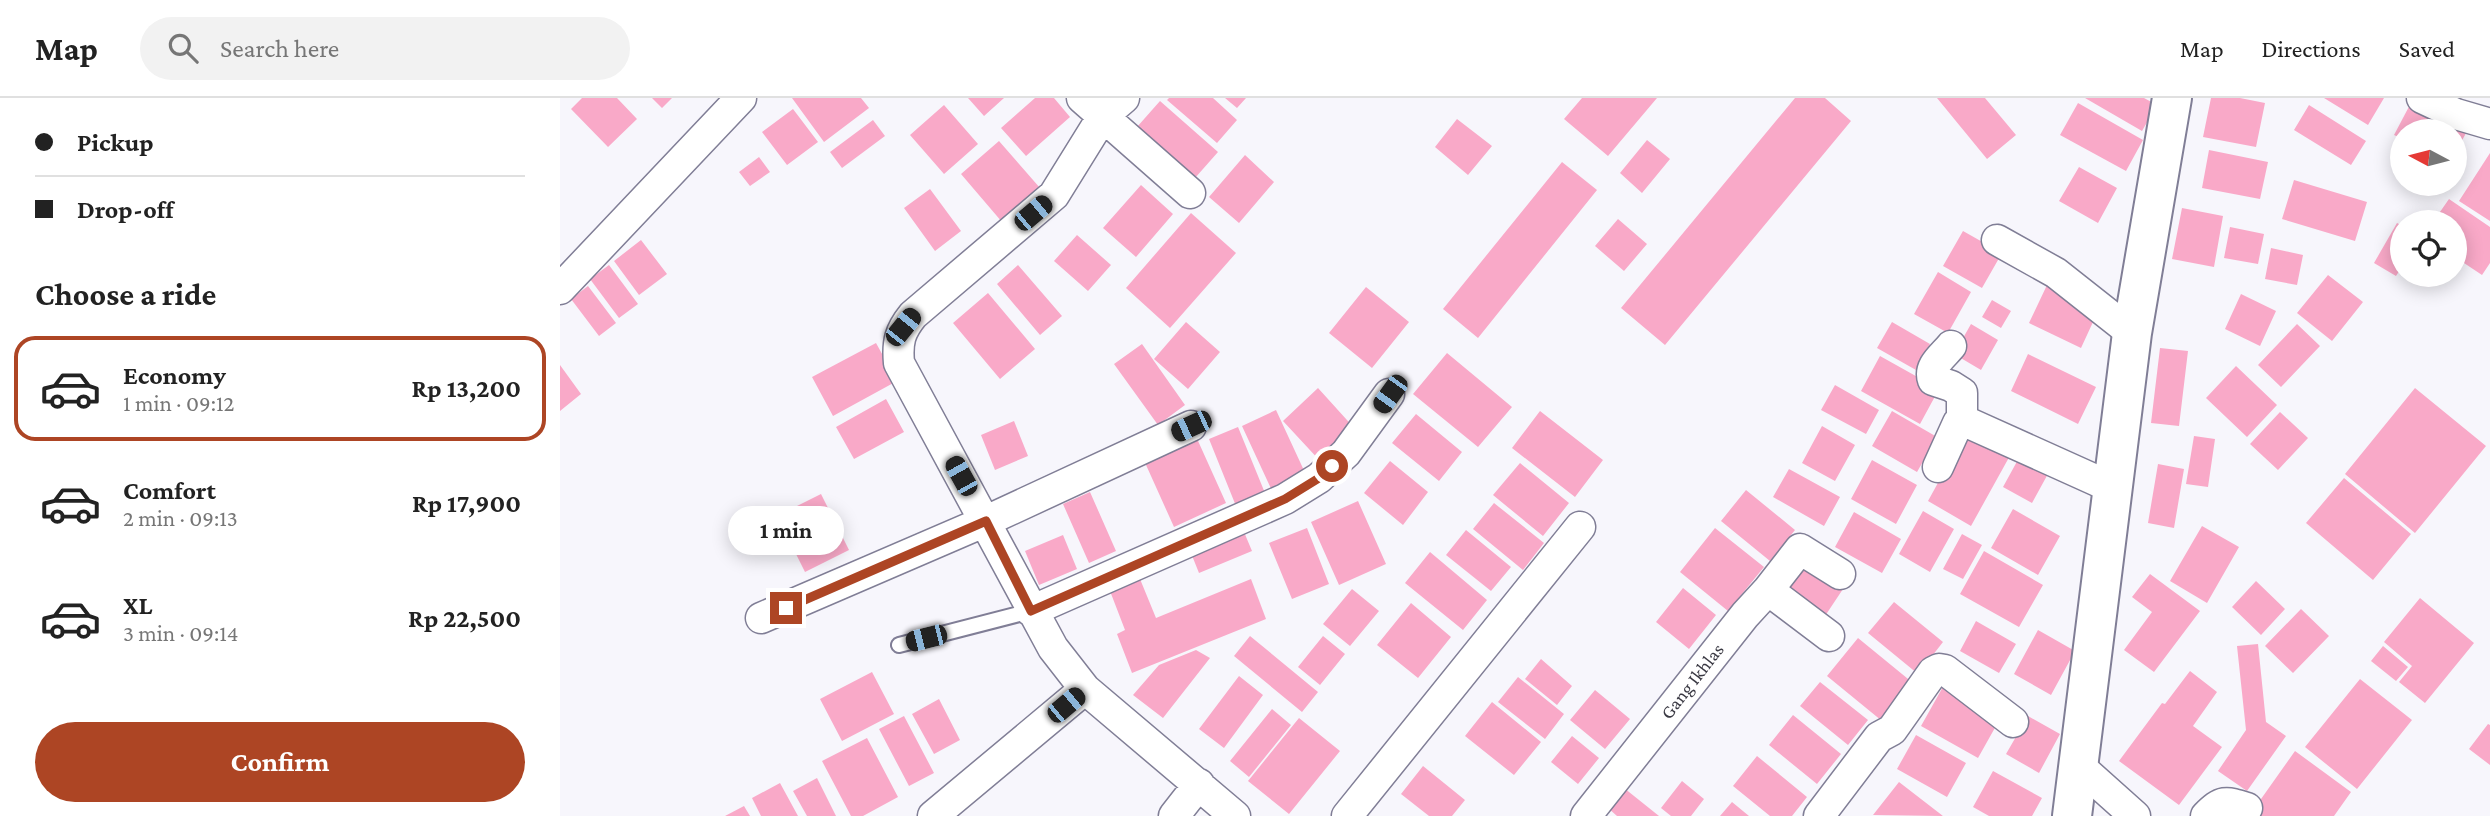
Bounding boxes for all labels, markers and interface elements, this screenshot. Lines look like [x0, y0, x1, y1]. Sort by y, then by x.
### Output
search box [140, 17, 630, 80]
icon: search [164, 29, 202, 67]
text: Map [35, 30, 98, 67]
text: Search here [220, 34, 339, 63]
text: Map [2180, 35, 2224, 62]
text: Directions [2262, 35, 2361, 62]
text: Saved [2399, 35, 2455, 62]
north arrow [2390, 119, 2468, 196]
map controls [2390, 119, 2467, 287]
text: Pickup [77, 128, 154, 157]
car [1011, 191, 1056, 235]
text: Drop-off [77, 195, 174, 224]
button: locate [2390, 210, 2467, 287]
text: Choose a ride [35, 276, 216, 312]
car [882, 304, 925, 350]
icon: car [39, 357, 102, 420]
text: Economy [123, 361, 226, 390]
car [1370, 371, 1411, 417]
text: Rp 13,200 [411, 374, 521, 403]
text: 1 min · 09:12 [123, 390, 235, 416]
car [1168, 408, 1215, 444]
route start [1316, 450, 1348, 482]
car [942, 453, 981, 499]
icon: car [39, 472, 102, 535]
text: Comfort [123, 476, 216, 505]
text: Rp 17,900 [412, 489, 521, 518]
text: 2 min · 09:13 [123, 505, 238, 531]
callout: 1 min [728, 506, 844, 556]
text: 1 min [760, 517, 812, 543]
icon: car [39, 587, 102, 650]
text: XL [123, 591, 152, 620]
route end [770, 592, 802, 624]
text: Rp 22,500 [408, 604, 521, 633]
text: 3 min · 09:14 [123, 620, 239, 646]
car [904, 623, 949, 653]
street label: Gang Ikhlas [1656, 639, 1728, 723]
car [1044, 683, 1089, 727]
button: Confirm [35, 722, 525, 802]

